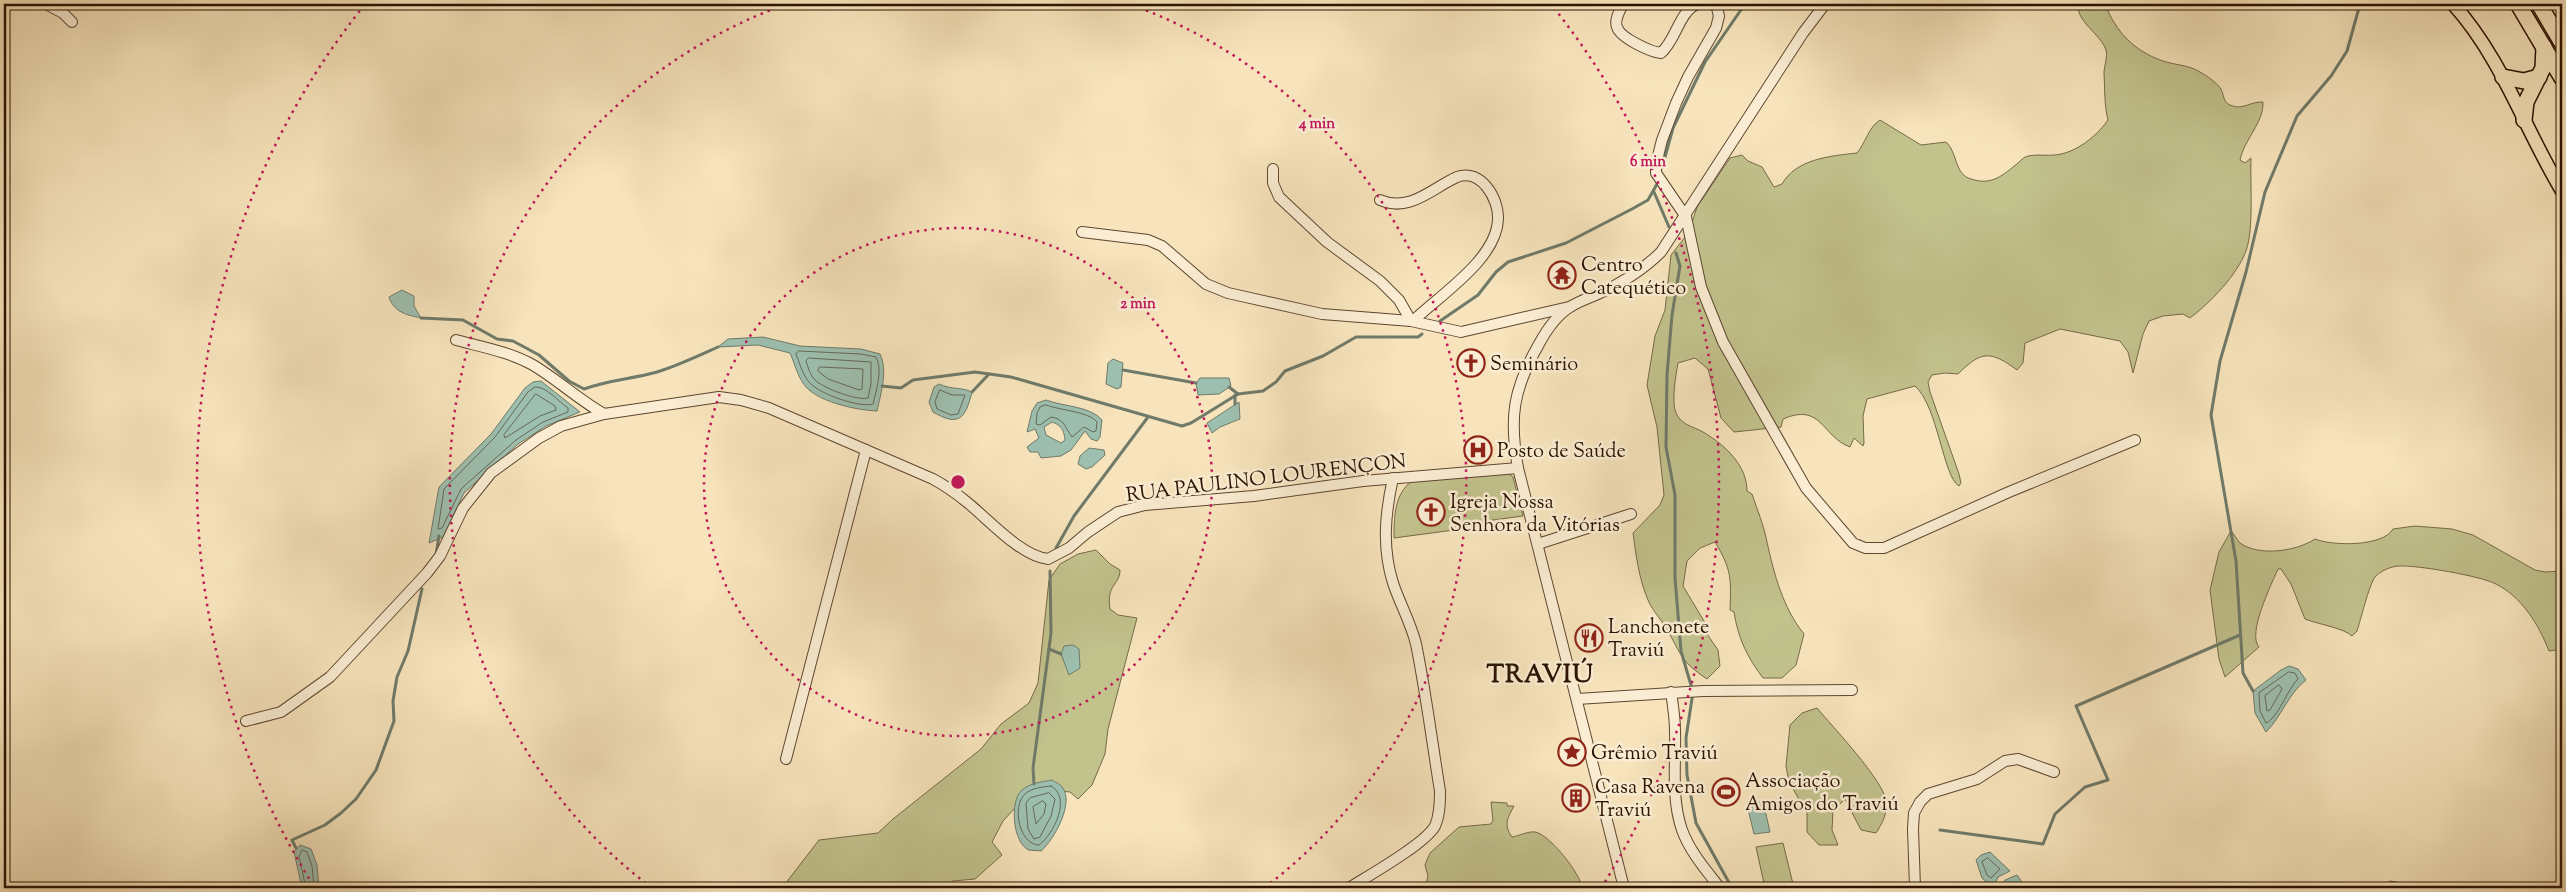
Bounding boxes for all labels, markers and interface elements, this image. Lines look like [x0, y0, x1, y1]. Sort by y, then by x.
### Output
text: 4 min [1298, 114, 1335, 135]
text: 6 min [1630, 152, 1666, 173]
place label: Centro Catequético [1581, 252, 1686, 304]
temple icon: Centro Catequético [1547, 260, 1577, 290]
text: 2 min [1120, 294, 1156, 315]
church icon: Seminário [1456, 348, 1486, 378]
place label: Seminário [1490, 351, 1578, 380]
hospital icon: Posto de Saúde [1463, 435, 1493, 465]
place label: Posto de Saúde [1497, 438, 1626, 467]
street label: RUA PAULINO LOURENÇON [1124, 448, 1408, 511]
centre of rings [949, 473, 967, 491]
place label: Igreja Nossa Senhora da Vitórias [1450, 489, 1620, 541]
church icon: Igreja Nossa Senhora da Vitórias [1416, 497, 1446, 527]
place label: Lanchonete Traviú [1608, 614, 1709, 666]
restaurant icon: Lanchonete Traviú [1574, 623, 1604, 653]
district label: TRAVIÚ [1486, 657, 1594, 694]
place icon: Grêmio Traviú [1557, 737, 1587, 767]
place label: Grêmio Traviú [1591, 740, 1718, 769]
place label: Associação Amigos do Traviú [1745, 768, 1899, 820]
place label: Casa Ravena Traviú [1595, 774, 1705, 826]
sports icon: Associação Amigos do Traviú [1711, 777, 1741, 807]
building icon: Casa Ravena Traviú [1561, 783, 1591, 813]

